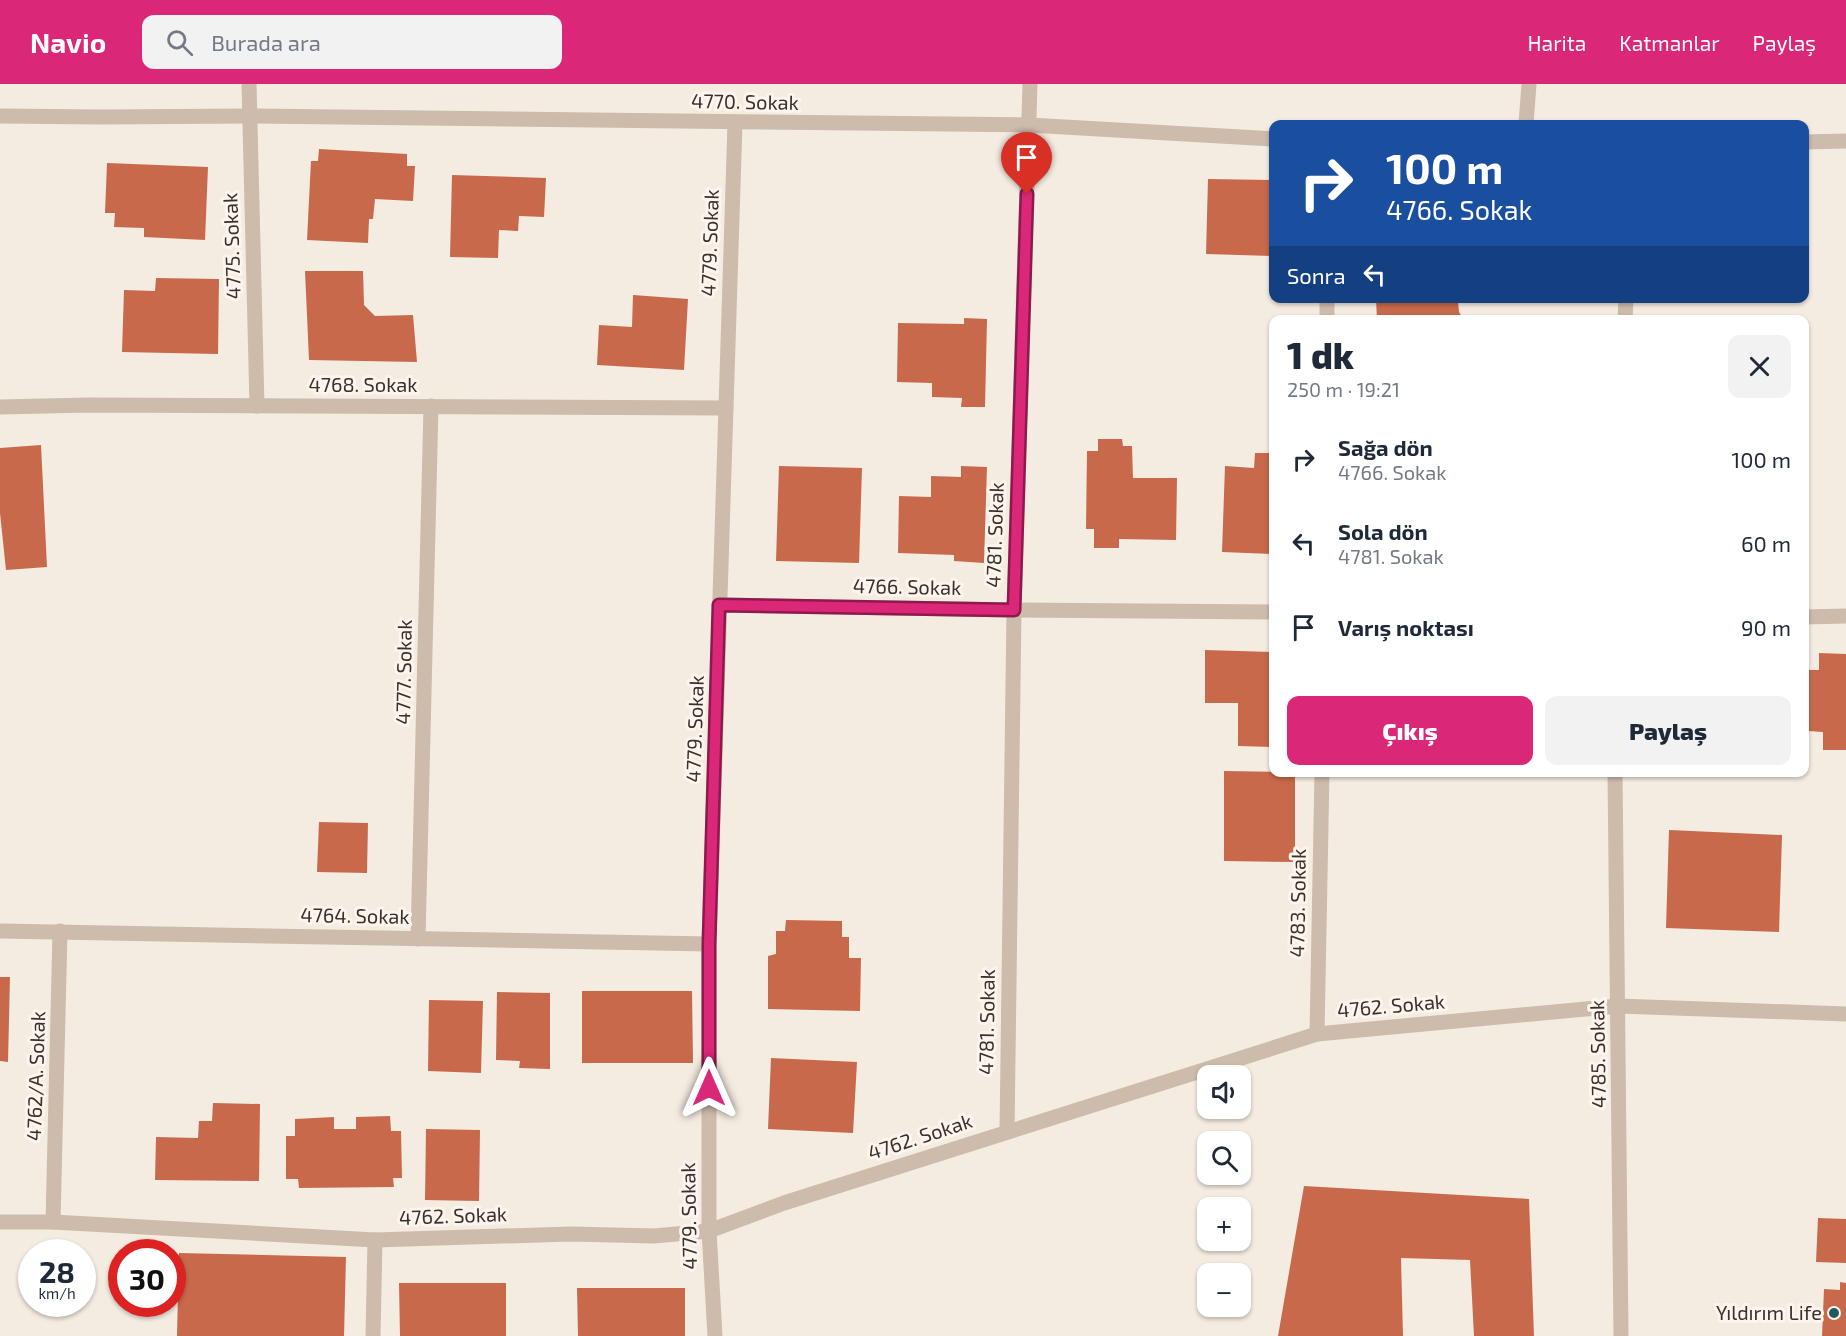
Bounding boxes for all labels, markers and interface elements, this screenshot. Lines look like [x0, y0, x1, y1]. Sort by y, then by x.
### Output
search box [142, 15, 562, 69]
text: Navio [30, 25, 106, 59]
icon: search [163, 26, 196, 59]
text: Burada ara [211, 29, 321, 55]
text: Harita [1528, 30, 1586, 55]
text: Katmanlar [1619, 30, 1720, 55]
text: Paylaş [1753, 30, 1816, 55]
street label: 4770. Sokak [691, 88, 799, 114]
pin [1001, 132, 1052, 194]
icon: arrive [1010, 141, 1043, 174]
text: 100 m [1386, 142, 1503, 192]
icon: right [1287, 144, 1365, 222]
street label: 4779. Sokak [695, 189, 723, 297]
street label: 4775. Sokak [217, 192, 245, 300]
text: 4766. Sokak [1386, 193, 1532, 225]
icon: left [1358, 258, 1391, 291]
text: Sonra [1287, 262, 1346, 288]
text: 1 dk [1287, 333, 1354, 376]
button: close [1728, 335, 1791, 398]
street label: 4768. Sokak [308, 372, 418, 396]
text: 250 m · 19:21 [1287, 377, 1400, 401]
text: Sağa dön [1338, 434, 1433, 460]
icon: right [1287, 443, 1320, 476]
text: 100 m [1732, 446, 1791, 472]
text: 4766. Sokak [1338, 460, 1446, 484]
street label: 4781. Sokak [980, 482, 1008, 588]
text: Sola dön [1338, 518, 1428, 544]
icon: left [1287, 527, 1320, 560]
text: 60 m [1741, 530, 1791, 556]
text: 4781. Sokak [1338, 544, 1444, 568]
street label: 4766. Sokak [853, 573, 961, 599]
icon: arrive [1287, 611, 1320, 644]
text: Varış noktası [1338, 614, 1474, 640]
text: 90 m [1741, 614, 1791, 640]
street label: 4777. Sokak [390, 619, 416, 725]
street label: 4779. Sokak [680, 675, 708, 783]
button: Çıkış [1287, 696, 1533, 765]
button: Paylaş [1545, 696, 1791, 765]
street label: 4783. Sokak [1284, 848, 1310, 958]
street label: 4764. Sokak [300, 902, 410, 928]
street label: 4781. Sokak [973, 969, 999, 1075]
street label: 4762. Sokak [1336, 988, 1446, 1022]
street label: 4785. Sokak [1584, 1000, 1610, 1108]
street label: 4762/A. Sokak [21, 1011, 49, 1141]
position arrow [677, 1056, 741, 1120]
map controls [1197, 1065, 1251, 1317]
button: sound [1197, 1065, 1251, 1119]
street label: 4762. Sokak [865, 1108, 975, 1164]
button: search [1197, 1131, 1251, 1185]
street label: 4779. Sokak [675, 1162, 701, 1270]
button: + [1197, 1197, 1251, 1251]
street label: 4762. Sokak [398, 1201, 507, 1229]
speed limit sign: 30 [108, 1239, 186, 1317]
text: 28 [39, 1253, 75, 1289]
button: − [1197, 1263, 1251, 1317]
text: km/h [38, 1284, 76, 1302]
place label: Yıldırım Life [1716, 1300, 1822, 1324]
marker: Yıldırım Life [1827, 1306, 1841, 1320]

